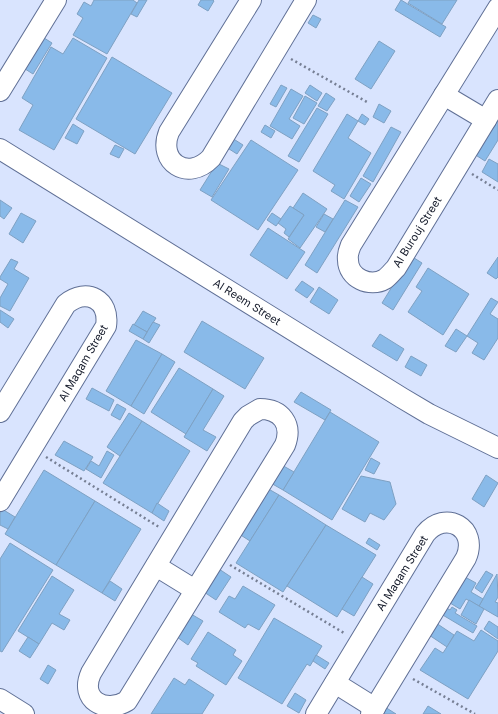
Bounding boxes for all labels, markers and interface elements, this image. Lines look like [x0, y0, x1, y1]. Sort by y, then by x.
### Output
street label: Al Burouj Street [390, 194, 445, 270]
street label: Al Reem Street [211, 276, 284, 329]
street label: Al Maqam Street [55, 322, 111, 404]
street label: Al Maqam Street [373, 532, 431, 613]

